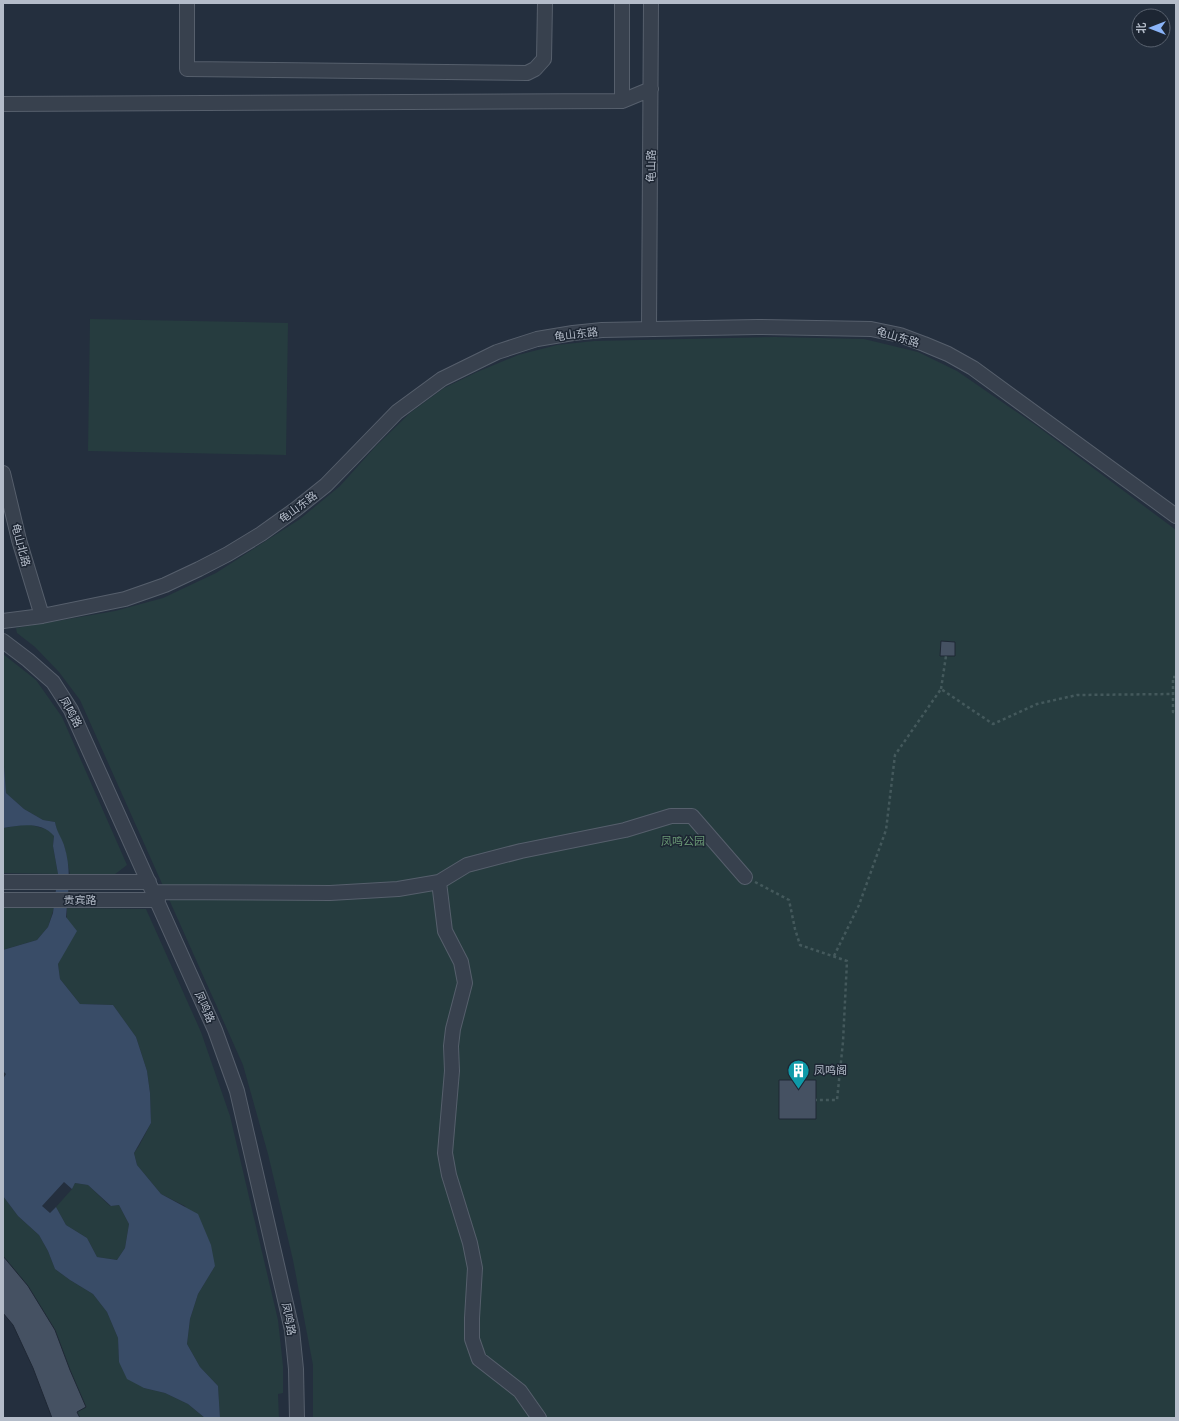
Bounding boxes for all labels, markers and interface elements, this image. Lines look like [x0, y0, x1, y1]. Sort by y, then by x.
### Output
north arrow [1131, 8, 1171, 48]
text: 北 [1134, 23, 1147, 34]
street label: 龟山路 [644, 150, 657, 183]
street label: 龟山东路 [553, 324, 599, 343]
street label: 龟山东路 [875, 324, 921, 349]
street label: 龟山东路 [276, 488, 319, 525]
street label: 龟山北路 [10, 522, 33, 568]
street label: 凤鸣路 [58, 694, 85, 729]
park label: 凤鸣公园 [661, 834, 705, 847]
street label: 贵宾路 [64, 893, 97, 906]
street label: 凤鸣路 [193, 989, 218, 1025]
building icon: 凤鸣阁 [785, 1057, 811, 1090]
place label: 凤鸣阁 [814, 1063, 847, 1076]
street label: 凤鸣路 [280, 1301, 299, 1336]

